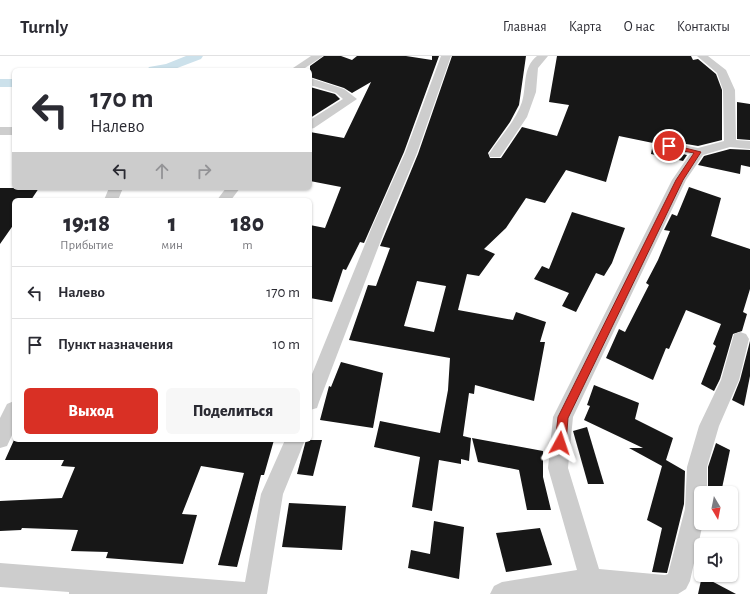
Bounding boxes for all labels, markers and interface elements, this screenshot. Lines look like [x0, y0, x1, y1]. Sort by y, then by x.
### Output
text: Turnly [20, 18, 68, 37]
text: Главная [503, 20, 547, 34]
text: Карта [569, 20, 602, 34]
text: О нас [624, 20, 655, 34]
text: Контакты [677, 20, 730, 34]
icon: left [24, 84, 76, 136]
text: 170 m [90, 85, 154, 113]
text: Налево [90, 118, 144, 136]
pin [652, 129, 686, 163]
icon: arrive [658, 135, 680, 157]
icon: left [109, 160, 131, 182]
icon: ahead [151, 160, 173, 182]
icon: right [193, 160, 215, 182]
text: 19:18 [63, 212, 110, 236]
text: 1 [168, 212, 177, 236]
text: 180 [231, 212, 264, 236]
text: Прибытие [60, 239, 113, 252]
text: мин [161, 239, 183, 252]
text: m [242, 239, 253, 252]
icon: left [24, 282, 46, 304]
text: Налево [58, 285, 105, 300]
text: 170 m [266, 285, 300, 300]
icon: arrive [24, 334, 46, 356]
text: Пункт назначения [58, 337, 173, 352]
text: 10 m [272, 337, 300, 352]
button: Выход [24, 388, 158, 434]
button: Поделиться [166, 388, 300, 434]
position arrow [539, 422, 581, 464]
north arrow [694, 486, 738, 530]
map controls [694, 486, 738, 582]
button: sound [694, 538, 738, 582]

